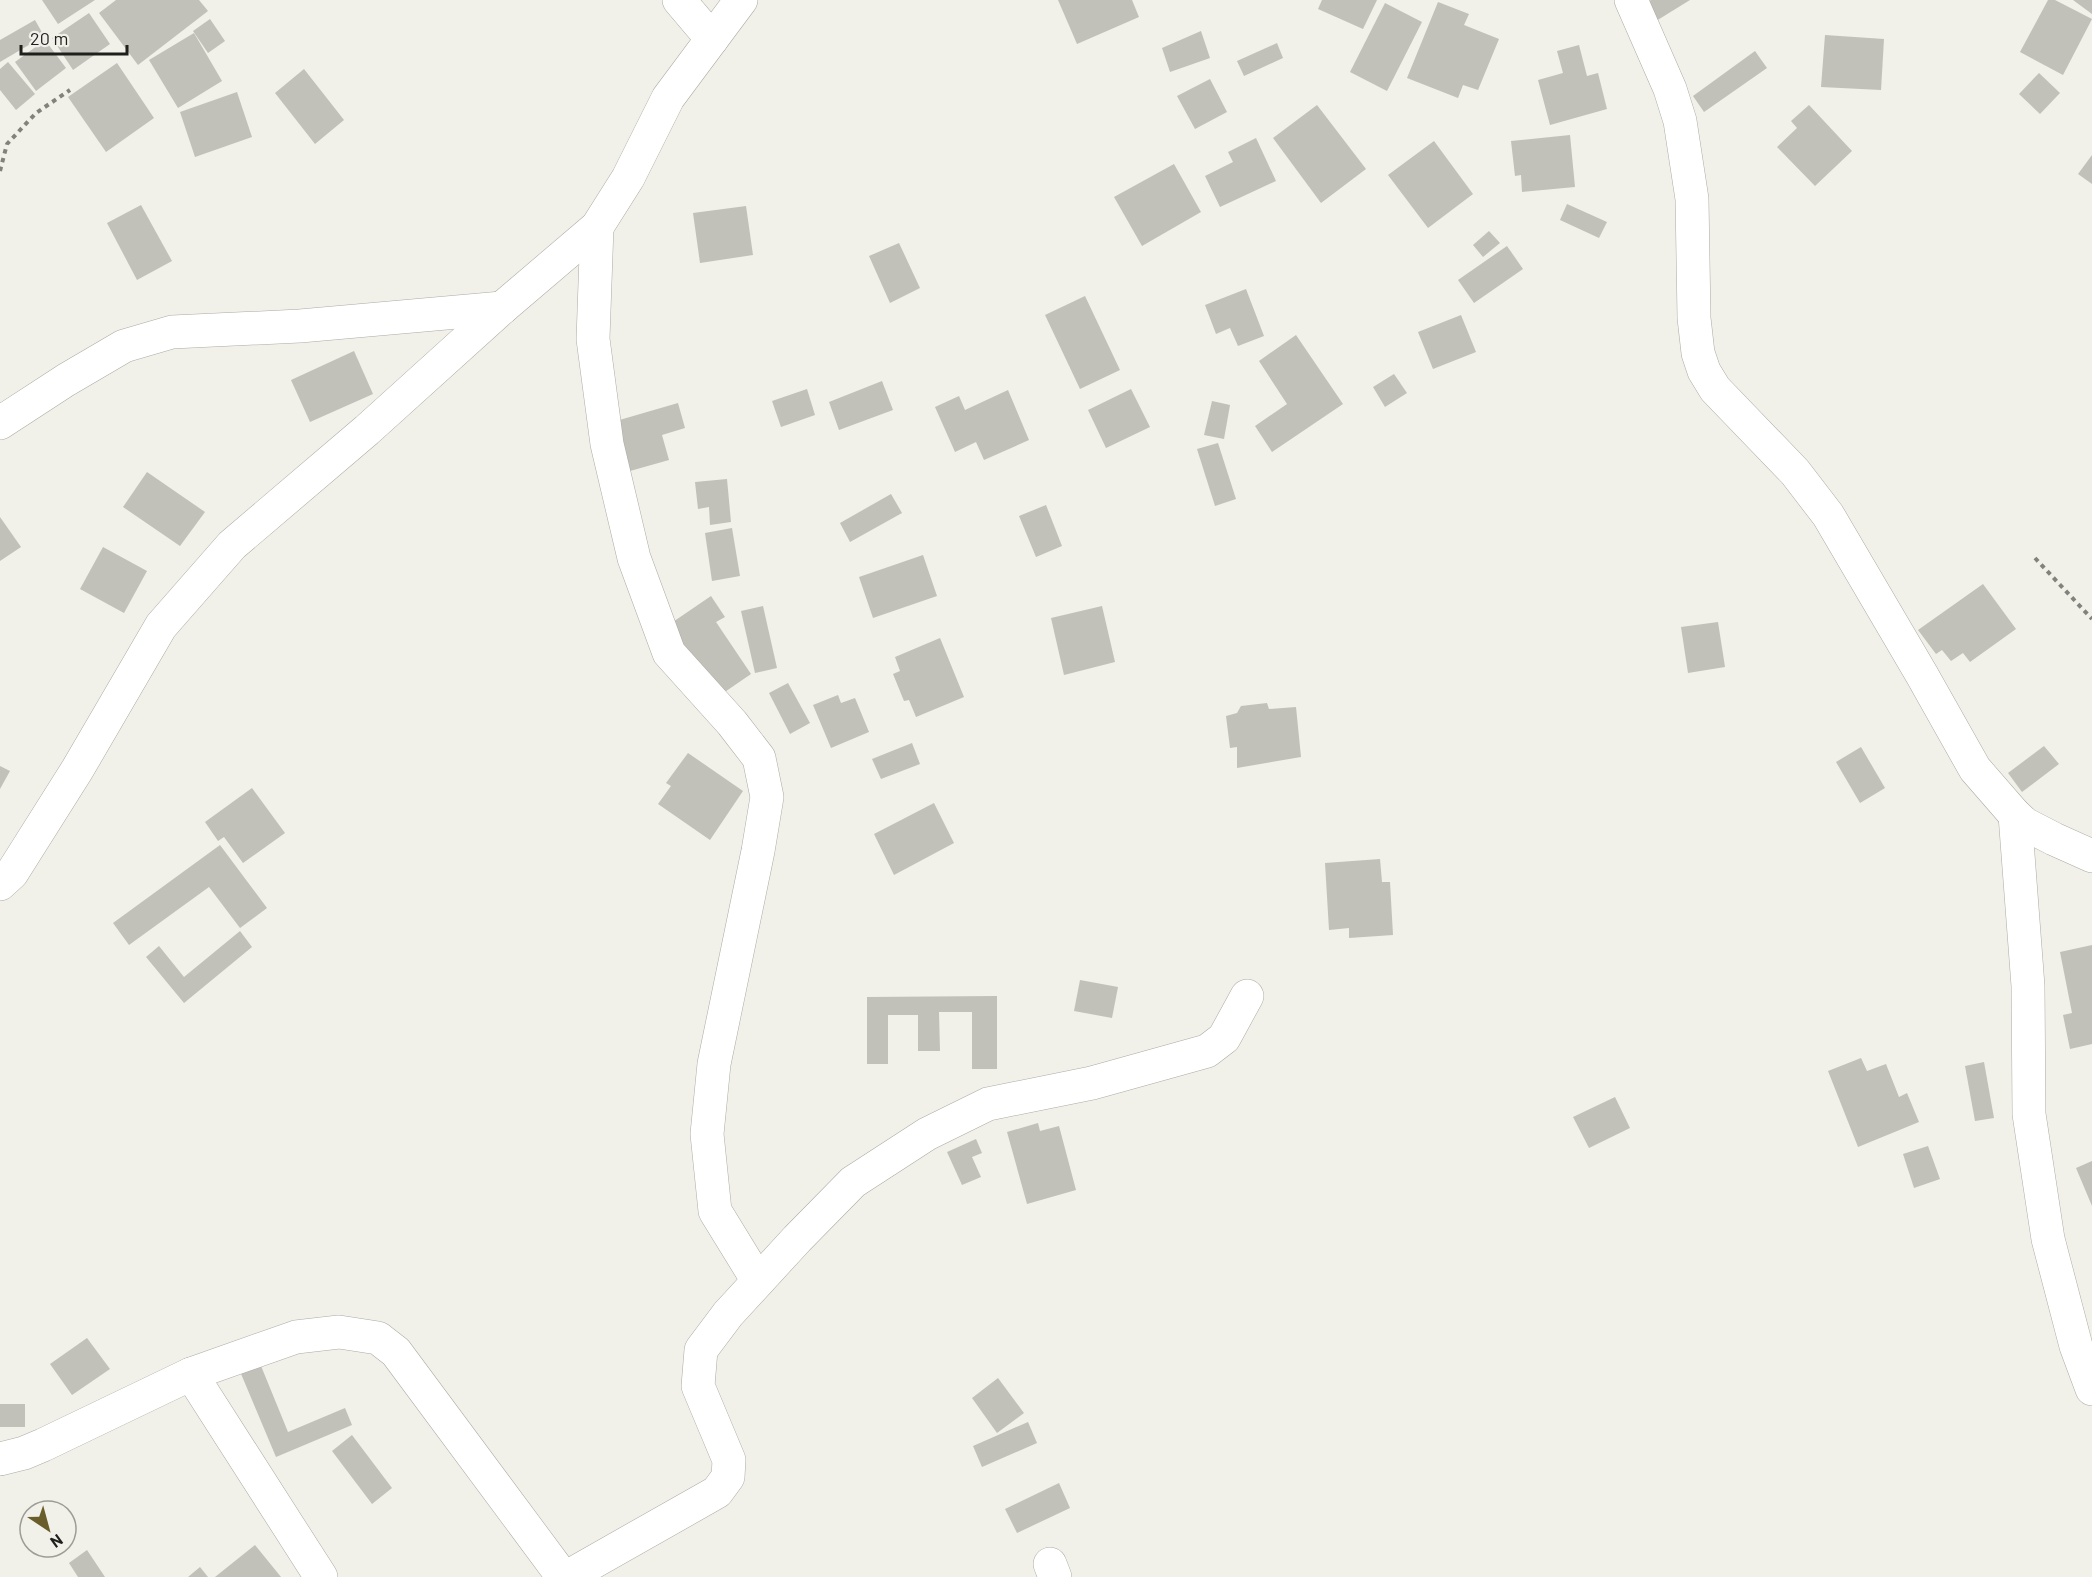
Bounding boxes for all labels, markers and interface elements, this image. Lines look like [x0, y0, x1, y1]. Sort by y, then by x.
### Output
scale bar [21, 18, 128, 56]
text: 20 m [30, 27, 68, 49]
north arrow [18, 1499, 78, 1559]
text: N [47, 1531, 67, 1552]

